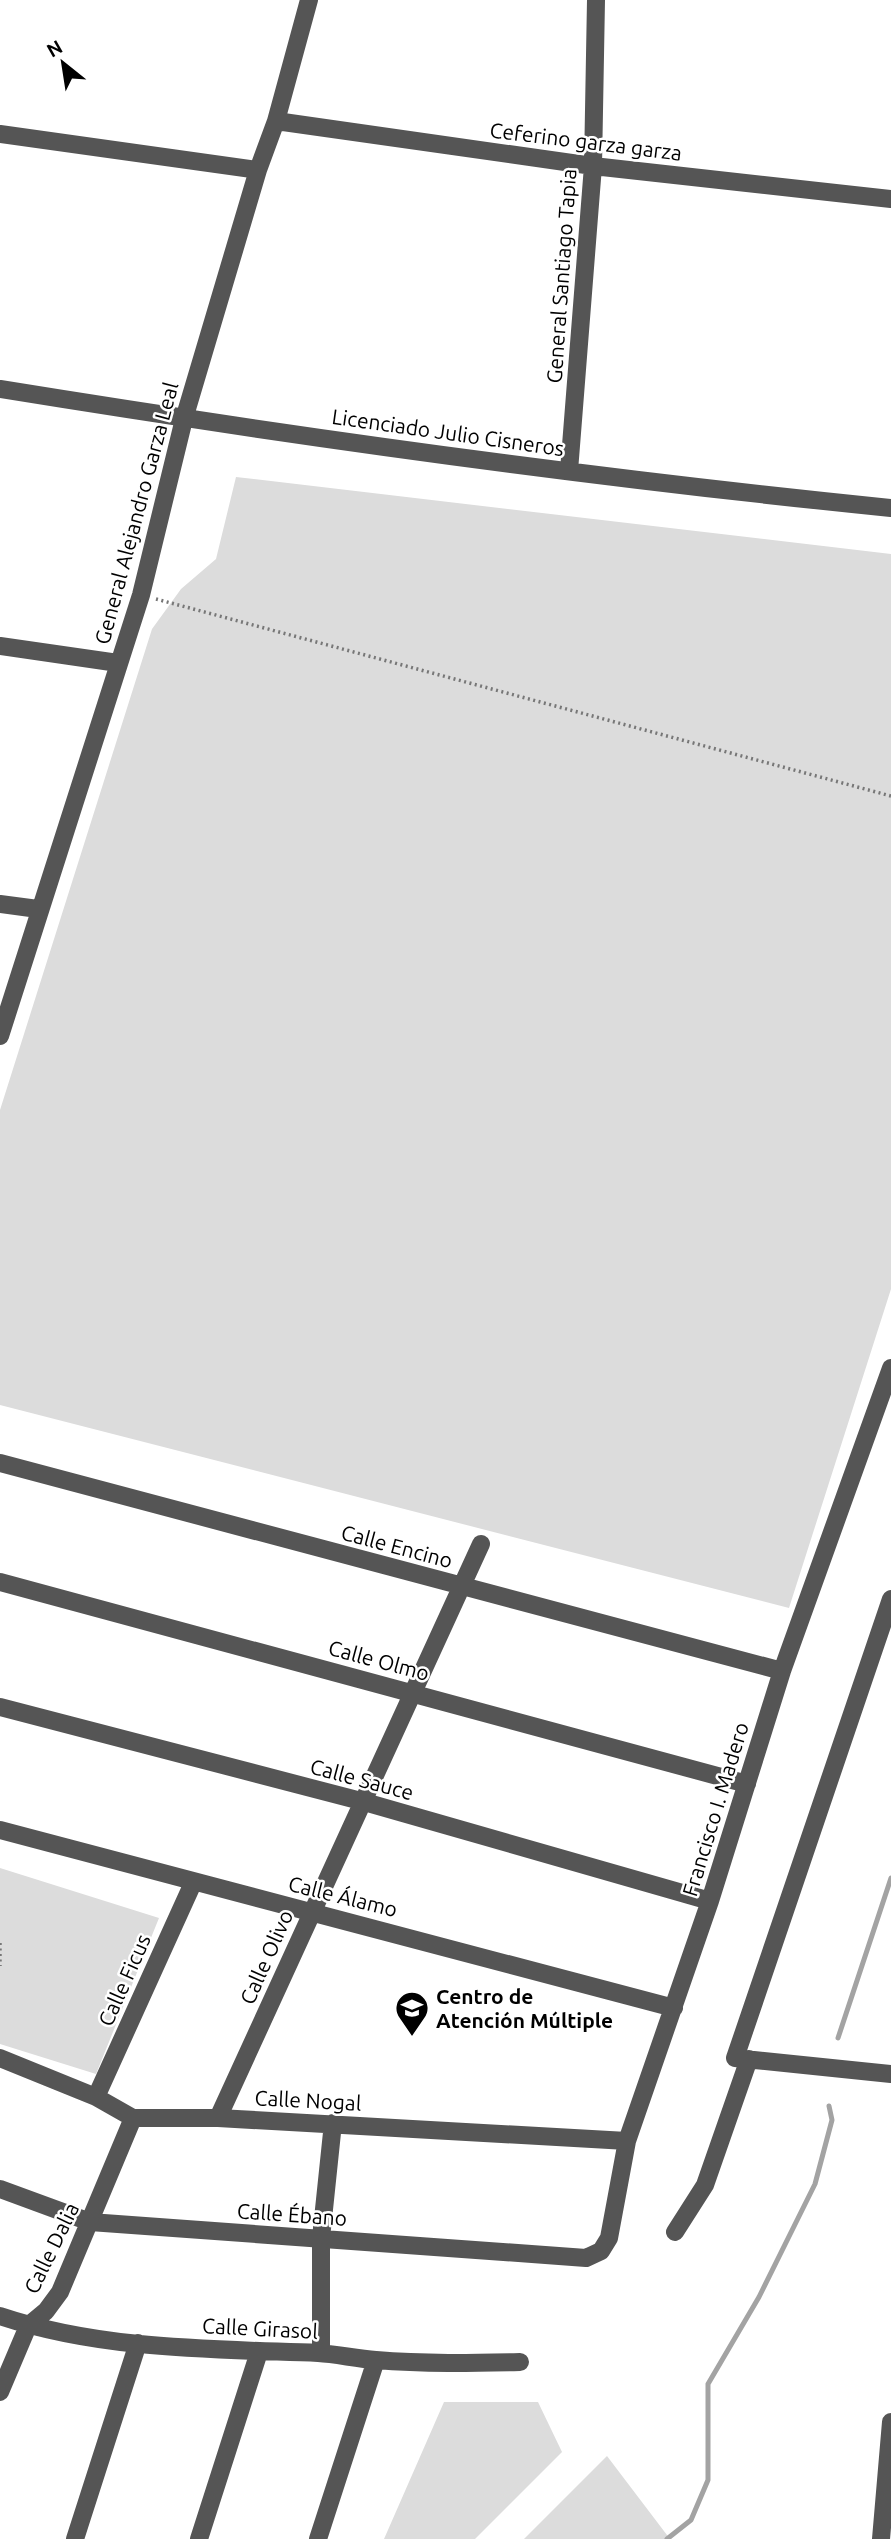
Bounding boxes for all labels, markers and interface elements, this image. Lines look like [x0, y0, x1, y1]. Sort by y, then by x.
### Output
north arrow [28, 28, 98, 98]
text: N [43, 35, 66, 61]
street label: Ceferino garza garza [489, 117, 683, 165]
street label: General Santiago Tapia [542, 168, 580, 384]
street label: General Alejandro Garza Leal [89, 379, 183, 647]
street label: Licenciado Julio Cisneros [330, 404, 566, 460]
street label: Calle Encino [339, 1520, 455, 1572]
street label: Calle Olmo [326, 1635, 432, 1685]
street label: Francisco I. Madero [677, 1719, 753, 1899]
street label: Calle Sauce [308, 1754, 416, 1804]
street label: Calle Álamo [286, 1871, 400, 1921]
street label: Calle Olivo [235, 1906, 297, 2008]
street label: Calle Ficus [93, 1930, 155, 2030]
place label: Centro de Atención Múltiple [436, 1984, 613, 2032]
school or university icon: Centro de Atención Múltiple [393, 1989, 431, 2038]
street label: Calle Nogal [254, 2085, 362, 2115]
street label: Calle Ébano [236, 2198, 348, 2230]
street label: Calle Dalia [19, 2199, 83, 2297]
street label: Calle Girasol [202, 2313, 318, 2343]

